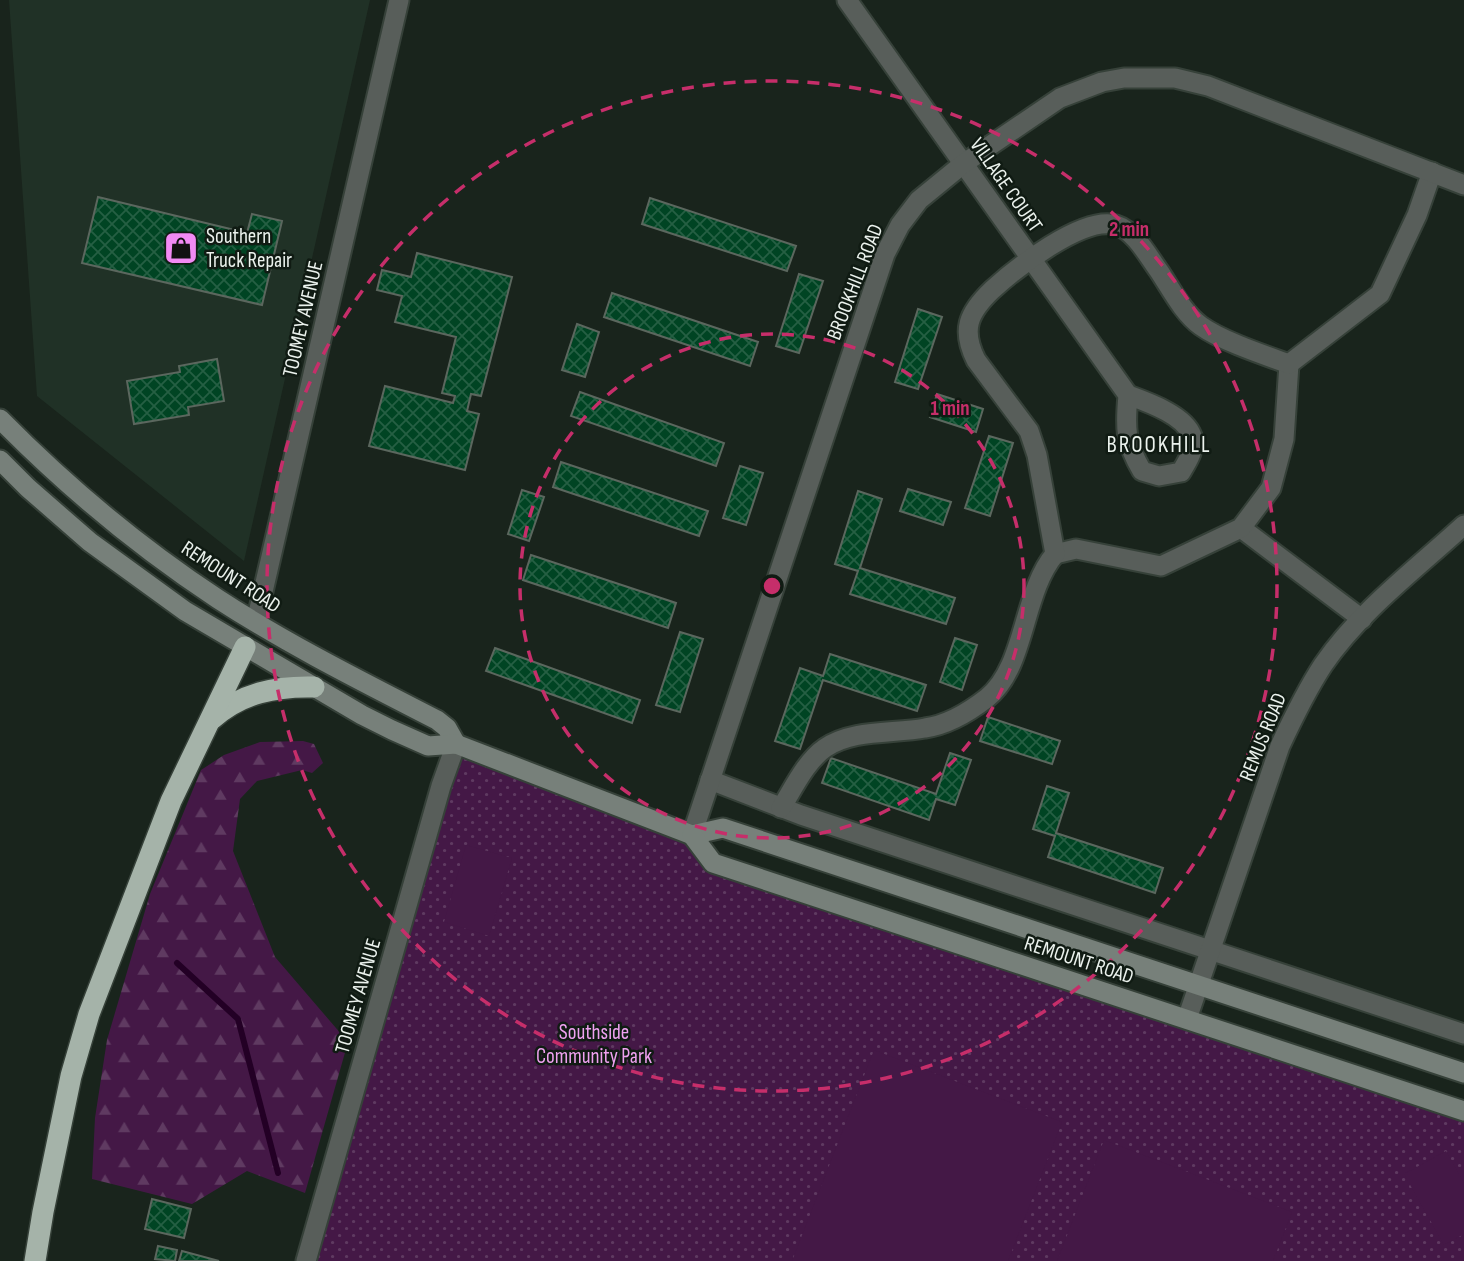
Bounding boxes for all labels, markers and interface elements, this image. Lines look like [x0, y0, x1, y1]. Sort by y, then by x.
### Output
street label: VILLAGE COURT [964, 133, 1048, 237]
text: 2 min [1109, 217, 1149, 242]
street label: BROOKHILL ROAD [821, 221, 889, 343]
place label: Southern Truck Repair [206, 224, 292, 273]
shop icon: Southern Truck Repair [162, 229, 200, 267]
street label: TOOMEY AVENUE [278, 259, 328, 379]
text: 1 min [930, 396, 970, 421]
district label: BROOKHILL [1106, 431, 1212, 459]
street label: REMOUNT ROAD [177, 536, 285, 618]
centre of rings [760, 574, 784, 598]
street label: REMUS ROAD [1234, 689, 1292, 785]
street label: REMOUNT ROAD [1021, 931, 1137, 989]
street label: TOOMEY AVENUE [330, 936, 386, 1056]
park label: Southside Community Park [536, 1020, 652, 1069]

